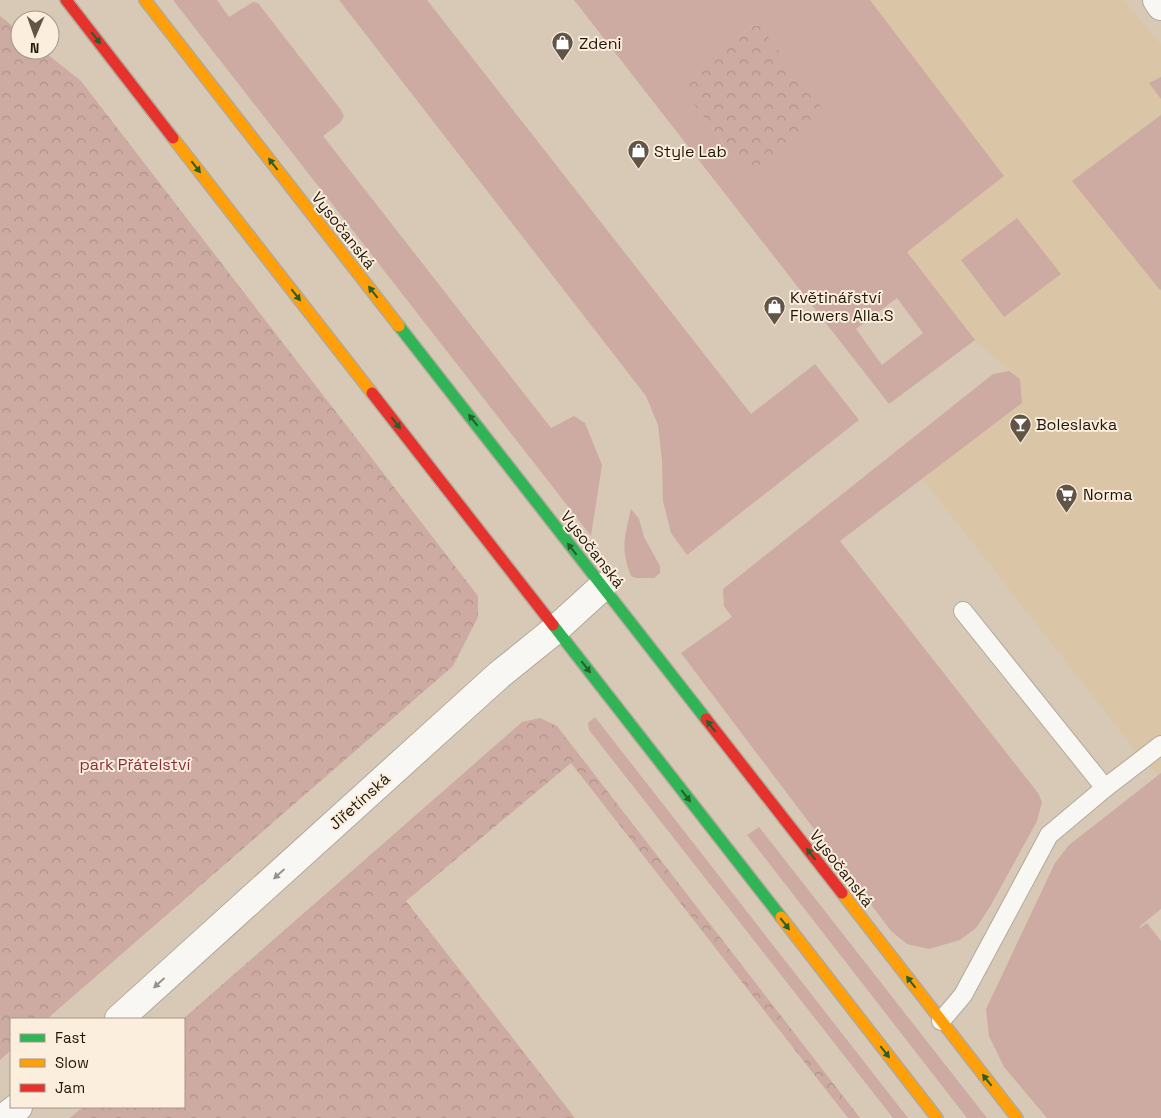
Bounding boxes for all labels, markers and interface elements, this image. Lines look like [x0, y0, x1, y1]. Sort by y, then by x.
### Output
north arrow [10, 10, 60, 60]
shop icon: Zdeni [551, 31, 575, 62]
one-way arrow [91, 32, 101, 45]
place label: Zdeni [579, 33, 622, 54]
text: N [30, 39, 40, 57]
shop icon: Style Lab [626, 139, 650, 170]
place label: Style Lab [654, 141, 727, 162]
one-way arrow [267, 158, 278, 171]
one-way arrow [191, 160, 201, 174]
street label: Vysočanská [307, 187, 380, 273]
one-way arrow [367, 286, 378, 299]
place label: Květinářství Flowers Alla.S [790, 287, 894, 326]
one-way arrow [290, 288, 301, 301]
shop icon: Květinářství Flowers Alla.S [762, 294, 786, 325]
bar icon: Boleslavka [1008, 412, 1032, 443]
one-way arrow [467, 414, 478, 427]
place label: Boleslavka [1036, 414, 1117, 435]
one-way arrow [390, 416, 401, 429]
supermarket icon: Norma [1055, 482, 1079, 513]
place label: Norma [1083, 484, 1133, 505]
street label: Vysočanská [556, 506, 629, 592]
one-way arrow [567, 543, 578, 556]
one-way arrow [580, 660, 591, 673]
one-way arrow [706, 719, 716, 733]
park label: park Přátelství [80, 754, 191, 775]
street label: Jiřetínská [324, 768, 394, 834]
one-way arrow [680, 789, 691, 802]
street label: Vysočanská [805, 825, 878, 911]
one-way arrow [805, 848, 816, 861]
one-way arrow [274, 868, 286, 880]
one-way arrow [780, 917, 791, 930]
one-way arrow [905, 976, 916, 989]
one-way arrow [153, 977, 165, 989]
legend [10, 1018, 185, 1108]
text: Fast [55, 1028, 86, 1047]
one-way arrow [880, 1045, 891, 1058]
text: Slow [55, 1053, 89, 1072]
one-way arrow [981, 1073, 992, 1086]
text: Jam [55, 1078, 85, 1097]

